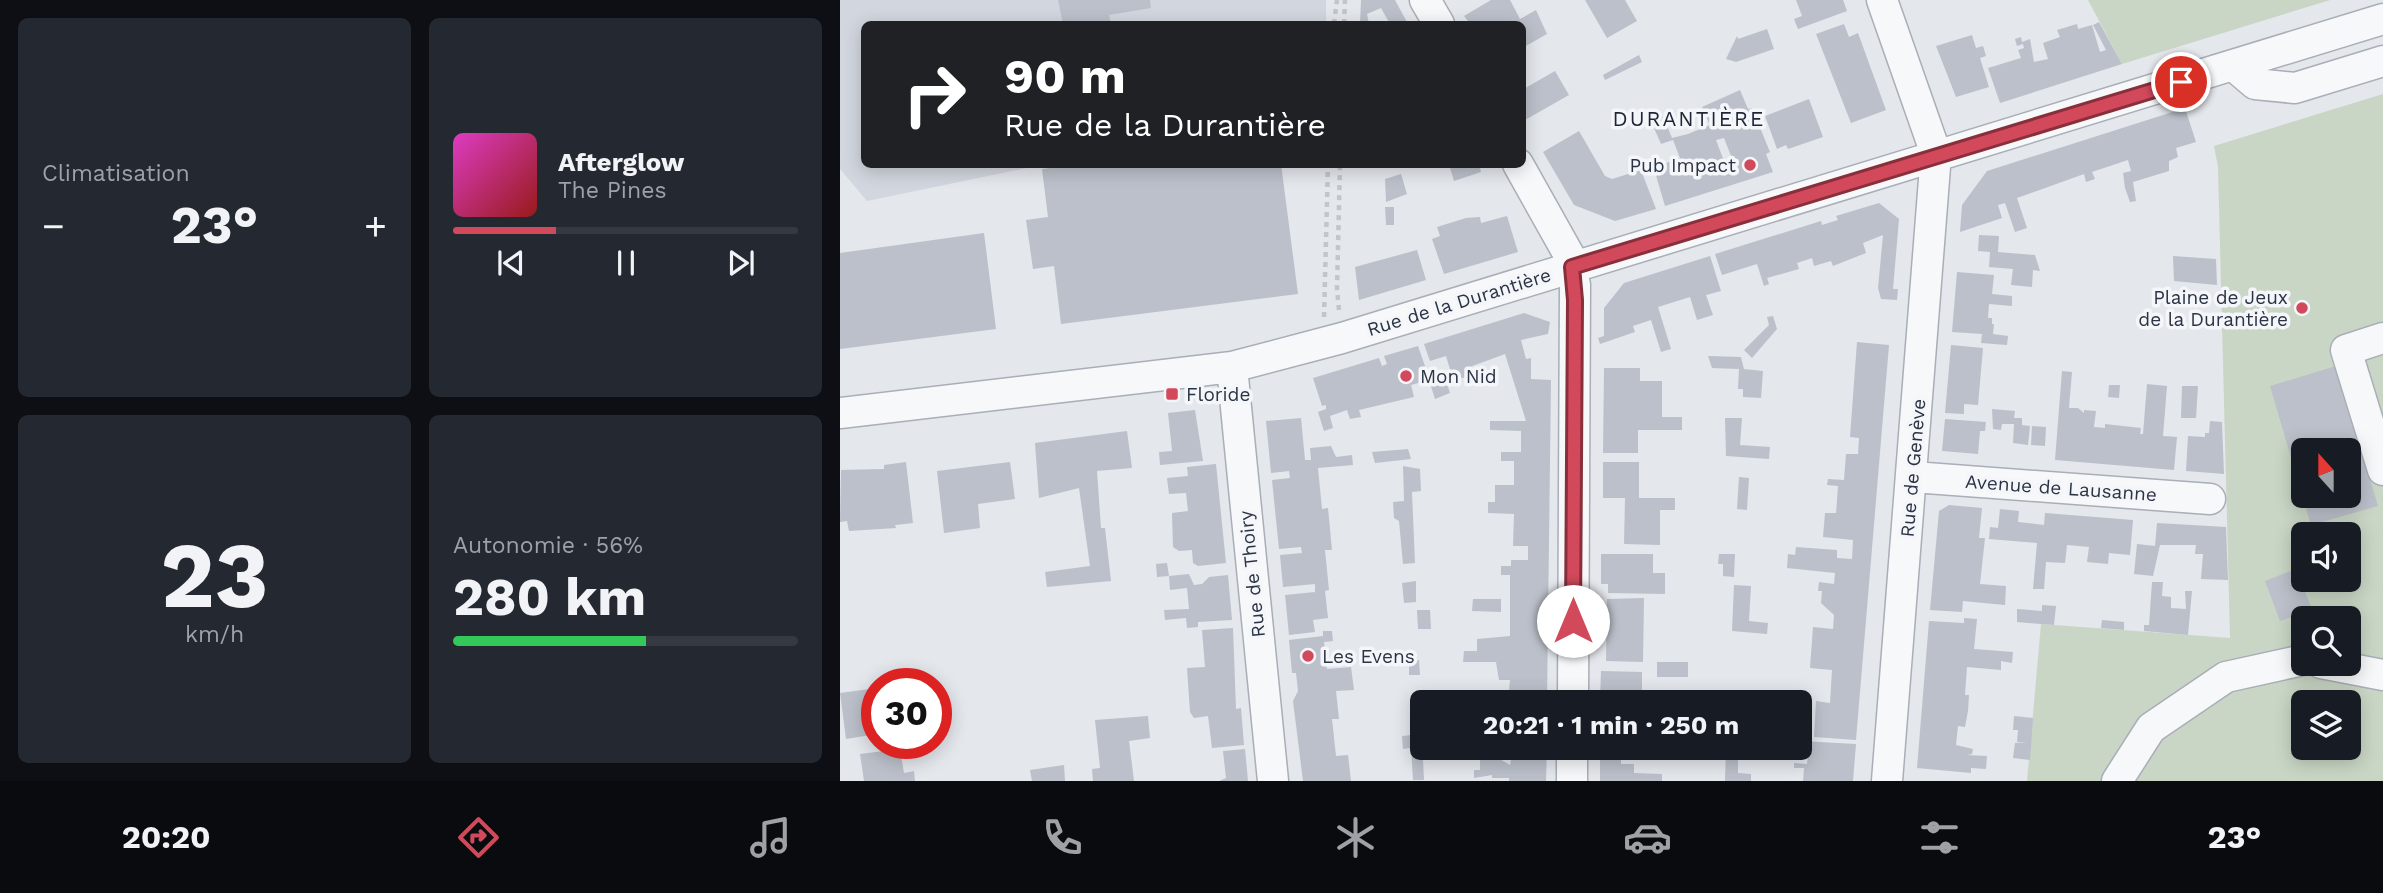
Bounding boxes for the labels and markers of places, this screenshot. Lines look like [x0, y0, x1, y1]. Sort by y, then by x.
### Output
pin [2151, 52, 2211, 112]
place label: Pub Impact [1629, 154, 1736, 177]
marker: Pub Impact [1742, 157, 1758, 173]
place label: Plaine de Jeux de la Durantière [2138, 286, 2288, 331]
marker: Plaine de Jeux de la Durantière [2294, 300, 2310, 316]
place label: Mon Nid [1420, 365, 1497, 388]
marker: Mon Nid [1398, 368, 1414, 384]
place label: Floride [1186, 383, 1251, 406]
marker: Floride [1164, 386, 1180, 402]
place label: Les Evens [1322, 645, 1415, 668]
marker: Les Evens [1300, 648, 1316, 664]

